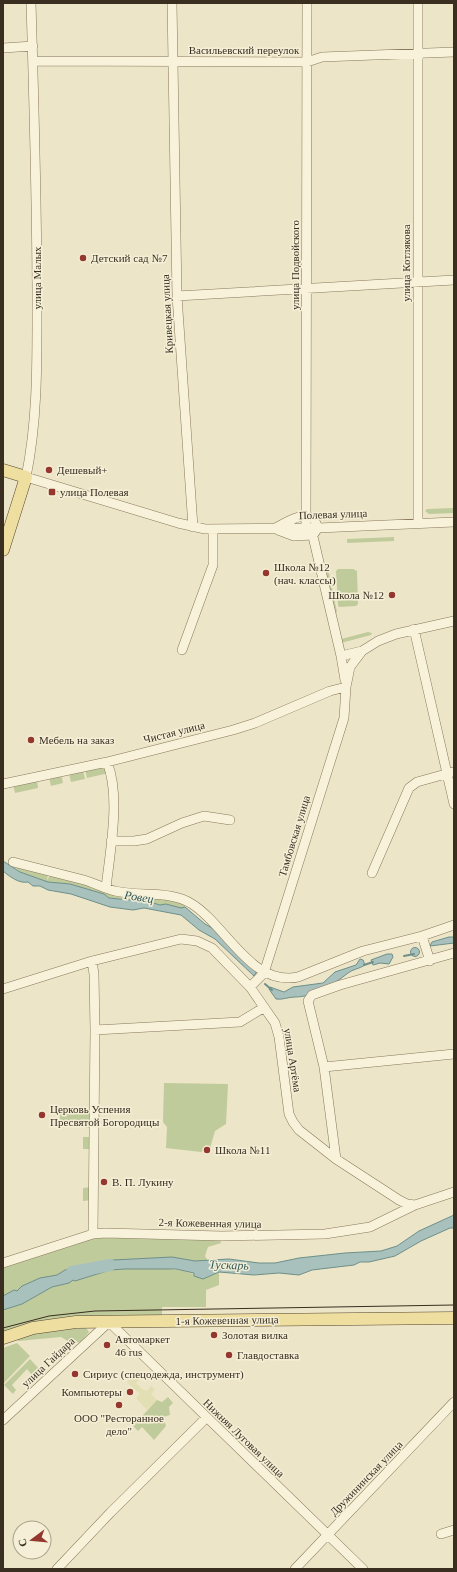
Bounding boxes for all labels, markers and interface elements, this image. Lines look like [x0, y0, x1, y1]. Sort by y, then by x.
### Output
street label: Васильевский переулок [189, 44, 300, 56]
street label: улица Подвойского [289, 219, 301, 310]
street label: улица Котлякова [400, 224, 412, 302]
street label: улица Малых [31, 246, 43, 310]
place label: Детский сад №7 [91, 252, 168, 264]
marker: Детский сад №7 [78, 253, 88, 263]
street label: Кривецкая улица [159, 274, 175, 354]
place label: Дешевый+ [57, 464, 108, 476]
marker: Дешевый+ [44, 465, 54, 475]
place label: улица Полевая [60, 486, 129, 498]
marker: улица Полевая [47, 487, 57, 497]
street label: Полевая улица [299, 507, 368, 521]
place label: Школа №12 (нач. классы) [274, 561, 336, 587]
marker: Школа №12 (нач. классы) [261, 568, 271, 578]
place label: Школа №12 [328, 589, 384, 601]
marker: Школа №12 [387, 590, 397, 600]
street label: Чистая улица [142, 719, 206, 745]
place label: Мебель на заказ [39, 734, 114, 746]
marker: Мебель на заказ [26, 735, 36, 745]
street label: Тамбовская улица [276, 794, 312, 878]
water label: Ровец [122, 888, 155, 906]
street label: улица Артёма [282, 1027, 304, 1093]
place label: Церковь Успения Пресвятой Богородицы [50, 1103, 160, 1128]
marker: Церковь Успения Пресвятой Богородицы [37, 1110, 47, 1120]
place label: Школа №11 [215, 1144, 270, 1156]
marker: Школа №11 [202, 1145, 212, 1155]
place label: В. П. Лукину [112, 1176, 174, 1188]
marker: В. П. Лукину [99, 1177, 109, 1187]
street label: 2-я Кожевенная улица [158, 1216, 262, 1230]
water label: Тускарь [209, 1257, 250, 1273]
street label: 1-я Кожевенная улица [175, 1313, 279, 1327]
place label: Золотая вилка [222, 1329, 288, 1341]
marker: Золотая вилка [209, 1330, 219, 1340]
place label: Автомаркет 46 rus [115, 1333, 170, 1358]
street label: улица Гайдара [19, 1334, 77, 1389]
marker: Автомаркет 46 rus [102, 1340, 112, 1350]
place label: Главдоставка [237, 1349, 299, 1361]
marker: Главдоставка [224, 1350, 234, 1360]
place label: Сириус (спецодежда, инструмент) [83, 1368, 244, 1381]
marker: Сириус (спецодежда, инструмент) [70, 1369, 80, 1379]
place label: Компьютеры [61, 1386, 123, 1398]
marker: Компьютеры [125, 1387, 135, 1397]
street label: Нижняя Луговая улица [201, 1396, 287, 1480]
marker: ООО "Ресторанное дело" [114, 1400, 124, 1410]
place label: ООО "Ресторанное дело" [74, 1412, 164, 1437]
street label: Дружининская улица [327, 1438, 405, 1518]
north arrow [12, 1520, 52, 1560]
text: С [16, 1537, 29, 1548]

